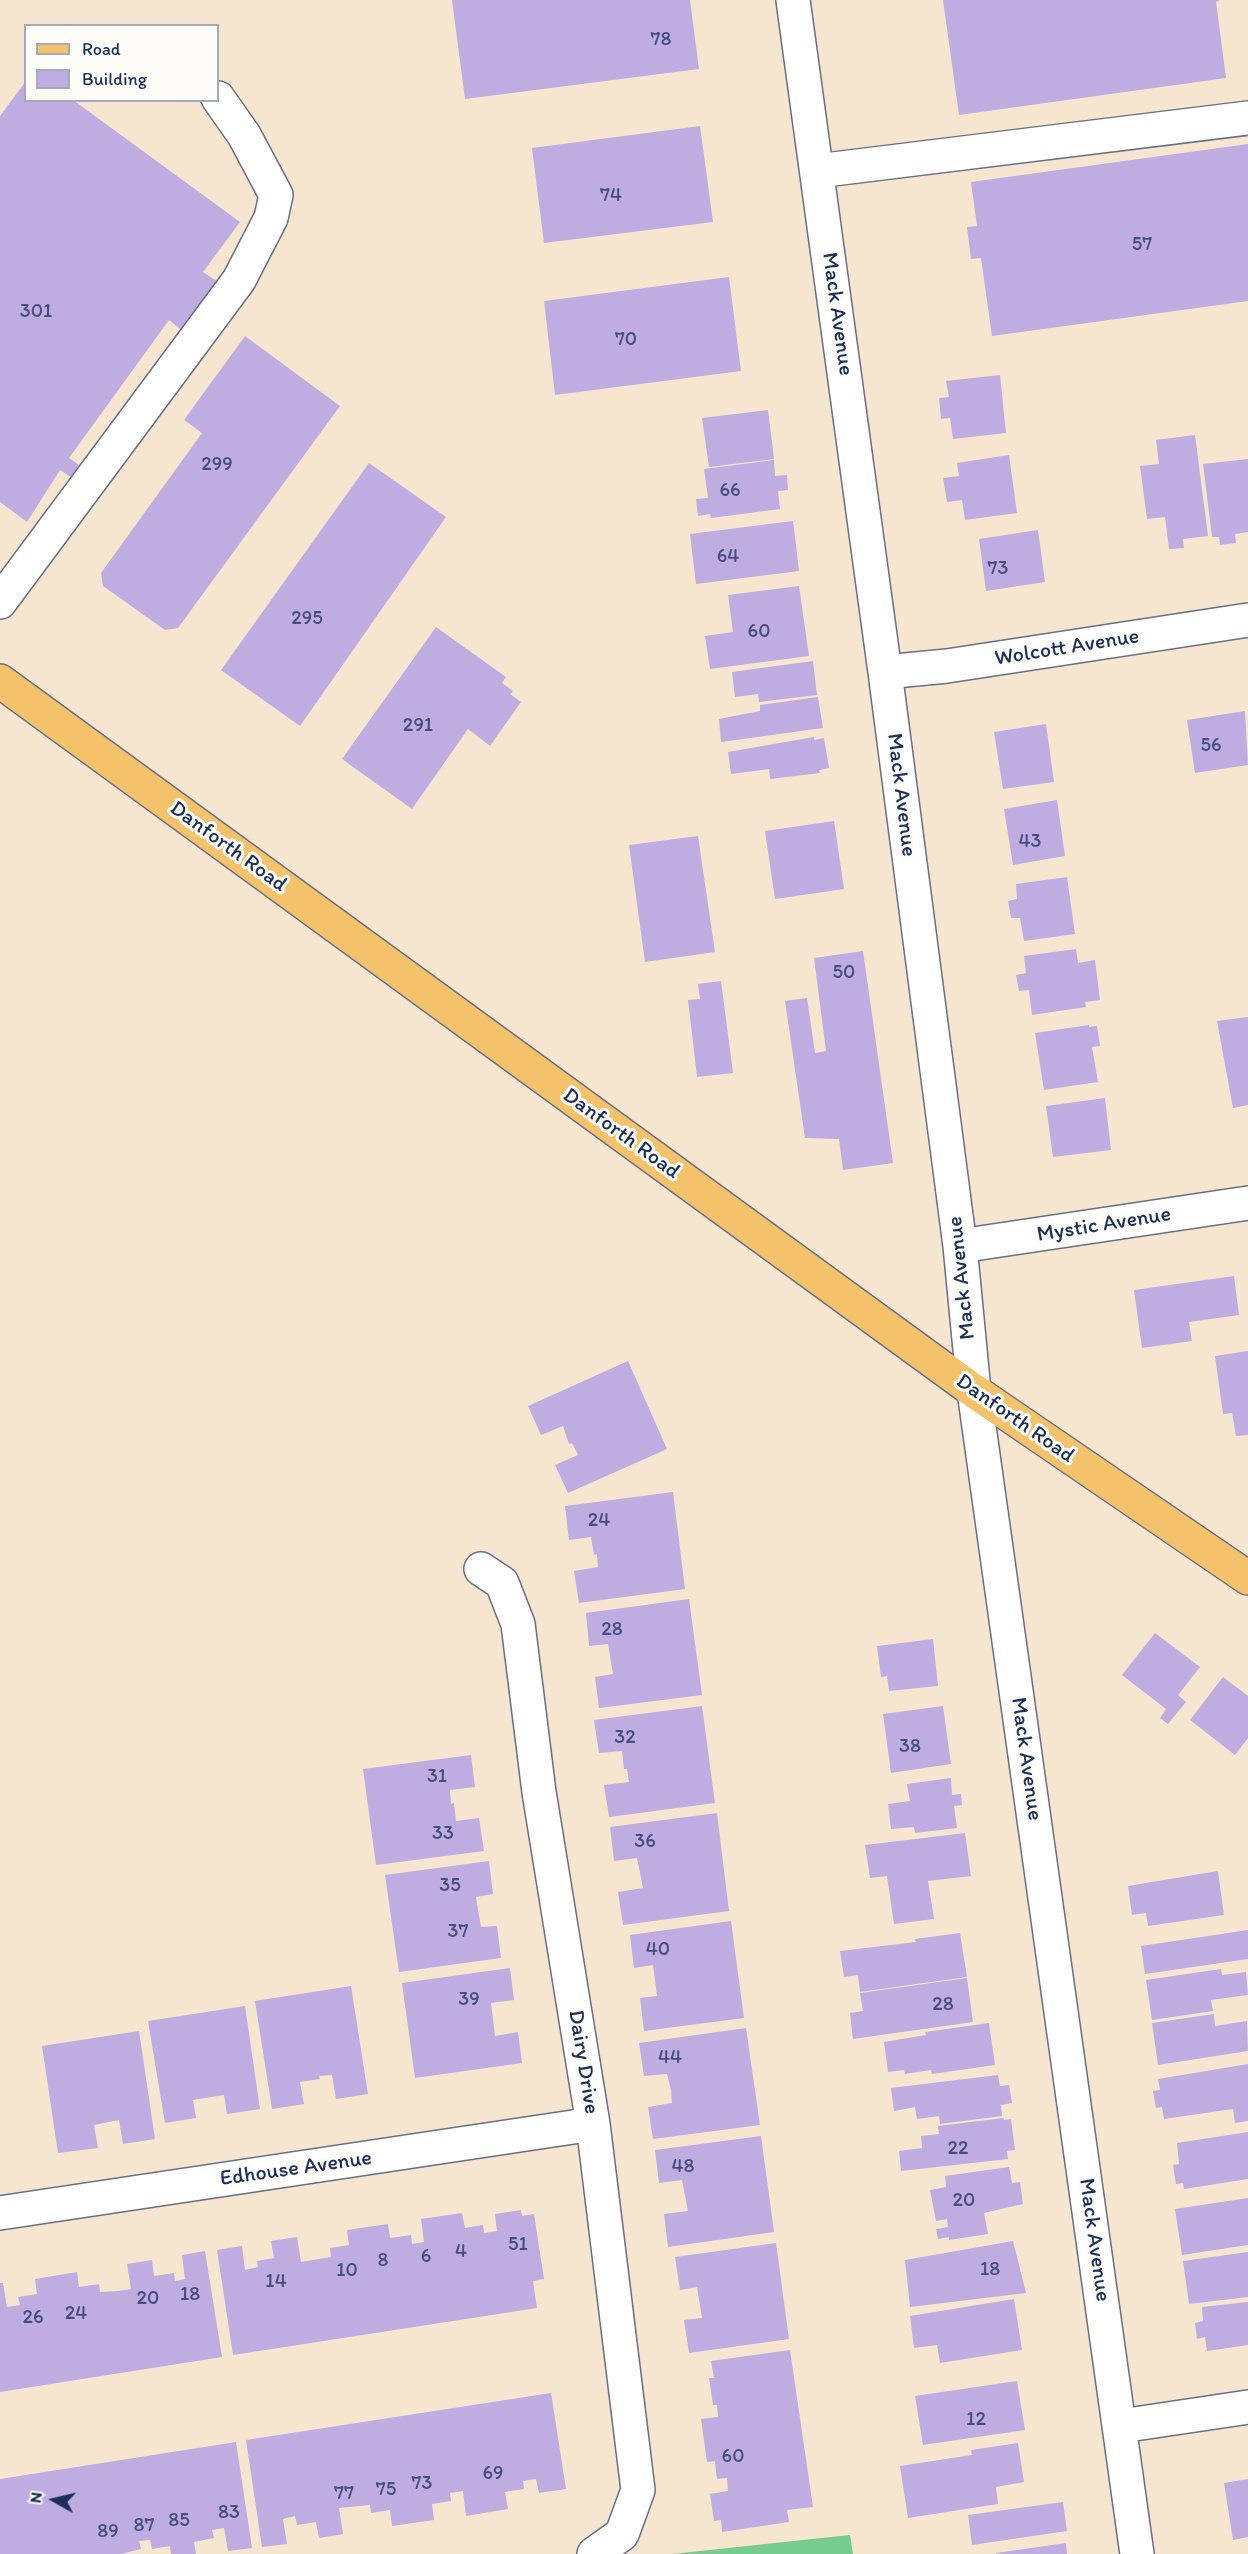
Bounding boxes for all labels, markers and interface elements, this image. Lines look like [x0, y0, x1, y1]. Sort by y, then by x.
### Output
legend [24, 24, 219, 102]
house number: 78 [651, 28, 671, 52]
text: Road [82, 38, 121, 60]
text: Building [82, 68, 147, 90]
house number: 74 [600, 184, 622, 208]
house number: 57 [1132, 233, 1152, 257]
street label: Mack Avenue [815, 251, 859, 377]
house number: 301 [20, 300, 52, 324]
house number: 70 [615, 328, 637, 352]
house number: 299 [201, 453, 233, 477]
house number: 66 [719, 479, 741, 503]
house number: 64 [717, 545, 739, 569]
house number: 73 [988, 557, 1008, 581]
house number: 295 [291, 607, 323, 631]
house number: 60 [748, 620, 770, 644]
street label: Wolcott Avenue [993, 624, 1141, 672]
house number: 291 [403, 714, 433, 738]
street label: Mack Avenue [880, 732, 922, 858]
house number: 56 [1200, 734, 1222, 758]
street label: Danforth Road [164, 796, 292, 898]
house number: 43 [1019, 830, 1041, 854]
house number: 50 [833, 961, 855, 985]
street label: Danforth Road [557, 1083, 685, 1185]
street label: Mystic Avenue [1035, 1201, 1173, 1249]
street label: Mack Avenue [942, 1215, 982, 1341]
street label: Danforth Road [951, 1368, 1079, 1470]
house number: 24 [588, 1509, 610, 1533]
house number: 28 [601, 1618, 623, 1642]
street label: Mack Avenue [1004, 1696, 1048, 1822]
house number: 32 [614, 1726, 636, 1750]
house number: 38 [899, 1735, 921, 1759]
house number: 31 [427, 1765, 447, 1789]
house number: 33 [432, 1822, 454, 1846]
house number: 36 [634, 1830, 656, 1854]
house number: 35 [439, 1874, 461, 1898]
house number: 37 [448, 1920, 468, 1944]
house number: 40 [646, 1938, 670, 1962]
house number: 39 [458, 1988, 480, 2012]
house number: 28 [932, 1993, 954, 2017]
street label: Dairy Drive [562, 2008, 604, 2116]
house number: 44 [658, 2046, 682, 2070]
house number: 22 [947, 2137, 969, 2161]
street label: Edhouse Avenue [218, 2145, 374, 2193]
house number: 48 [672, 2155, 694, 2179]
street label: Mack Avenue [1072, 2177, 1116, 2303]
house number: 20 [953, 2189, 975, 2213]
house number: 51 [508, 2233, 528, 2257]
house number: 4 [455, 2240, 467, 2264]
house number: 6 [421, 2245, 431, 2269]
house number: 8 [378, 2249, 388, 2273]
house number: 18 [980, 2258, 1000, 2282]
house number: 10 [336, 2259, 358, 2283]
house number: 14 [265, 2270, 287, 2294]
house number: 18 [180, 2283, 200, 2307]
house number: 20 [137, 2287, 159, 2311]
house number: 24 [65, 2302, 87, 2326]
house number: 26 [22, 2306, 44, 2330]
house number: 12 [966, 2408, 986, 2432]
house number: 60 [722, 2445, 744, 2469]
house number: 69 [482, 2462, 504, 2486]
north arrow [24, 2470, 84, 2530]
house number: 73 [412, 2472, 432, 2496]
house number: 75 [376, 2478, 396, 2502]
house number: 77 [334, 2482, 354, 2506]
text: N [26, 2491, 46, 2504]
house number: 83 [218, 2501, 240, 2525]
house number: 85 [168, 2509, 190, 2533]
house number: 87 [134, 2514, 154, 2538]
house number: 89 [97, 2520, 119, 2544]

